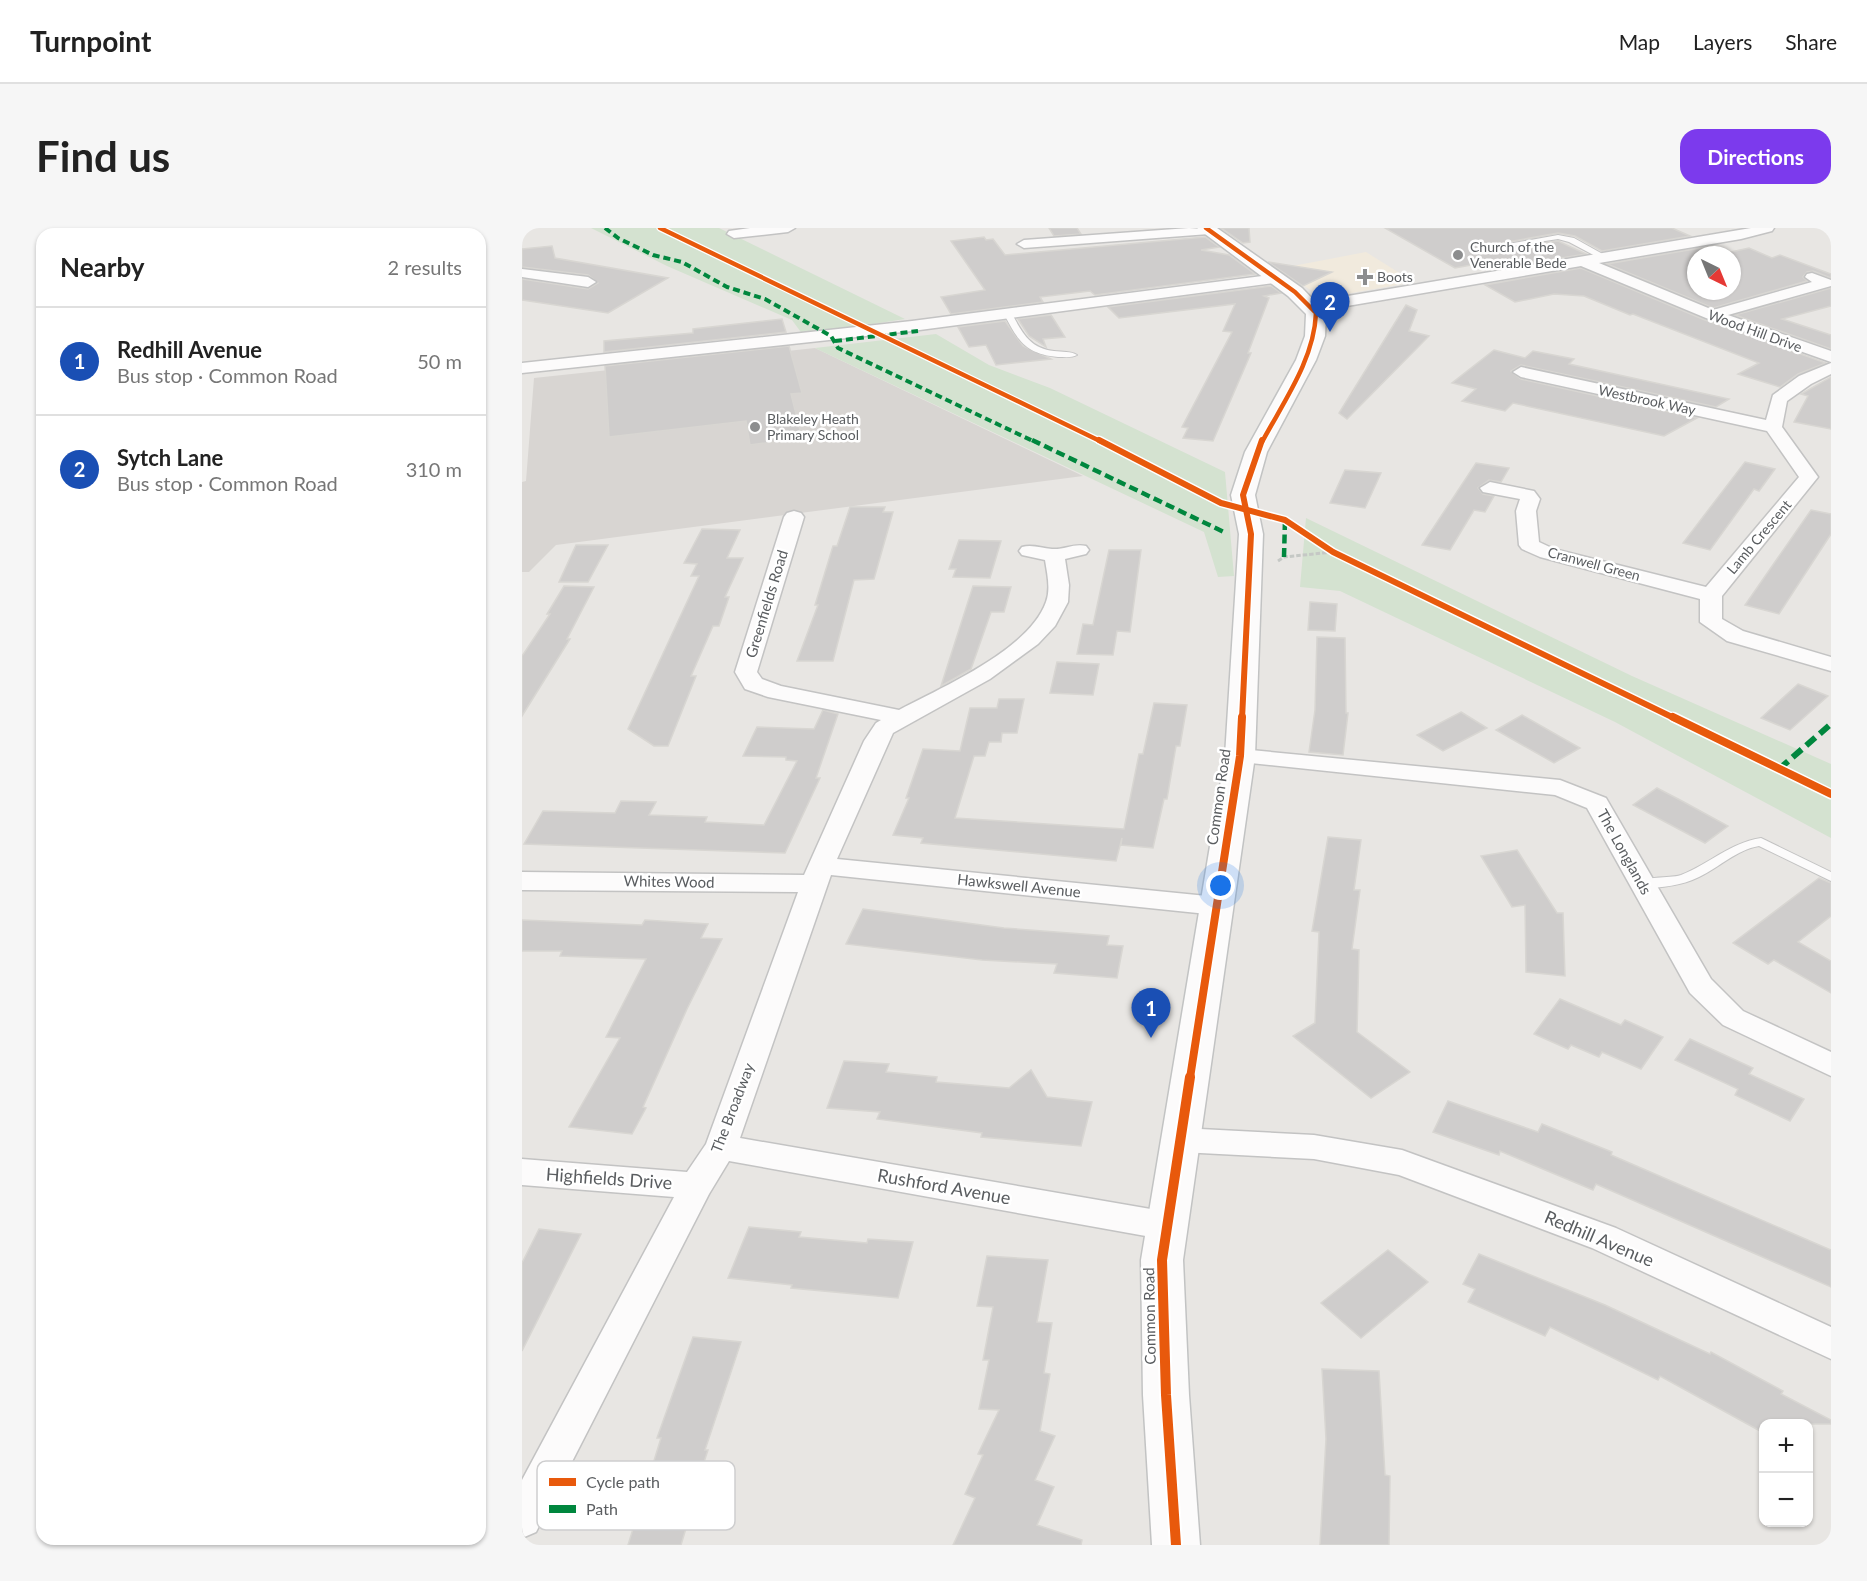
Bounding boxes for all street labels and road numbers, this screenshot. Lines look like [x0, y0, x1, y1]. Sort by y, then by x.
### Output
street label: Wood Hill Drive [1706, 306, 1804, 355]
street label: Westbrook Way [1597, 381, 1698, 418]
street label: Lamb Crescent [1723, 496, 1794, 577]
street label: Cranwell Green [1546, 543, 1642, 584]
street label: Greenfields Road [741, 547, 791, 660]
street label: Common Road [1202, 748, 1234, 846]
street label: The Longlands [1594, 806, 1656, 897]
street label: Hawkswell Avenue [956, 870, 1082, 900]
street label: Whites Wood [623, 871, 715, 891]
street label: The Broadway [707, 1060, 758, 1155]
street label: Highfields Drive [545, 1163, 673, 1193]
street label: Rushford Avenue [876, 1163, 1012, 1209]
street label: Redhill Avenue [1541, 1205, 1657, 1271]
street label: Common Road [1139, 1267, 1159, 1365]

